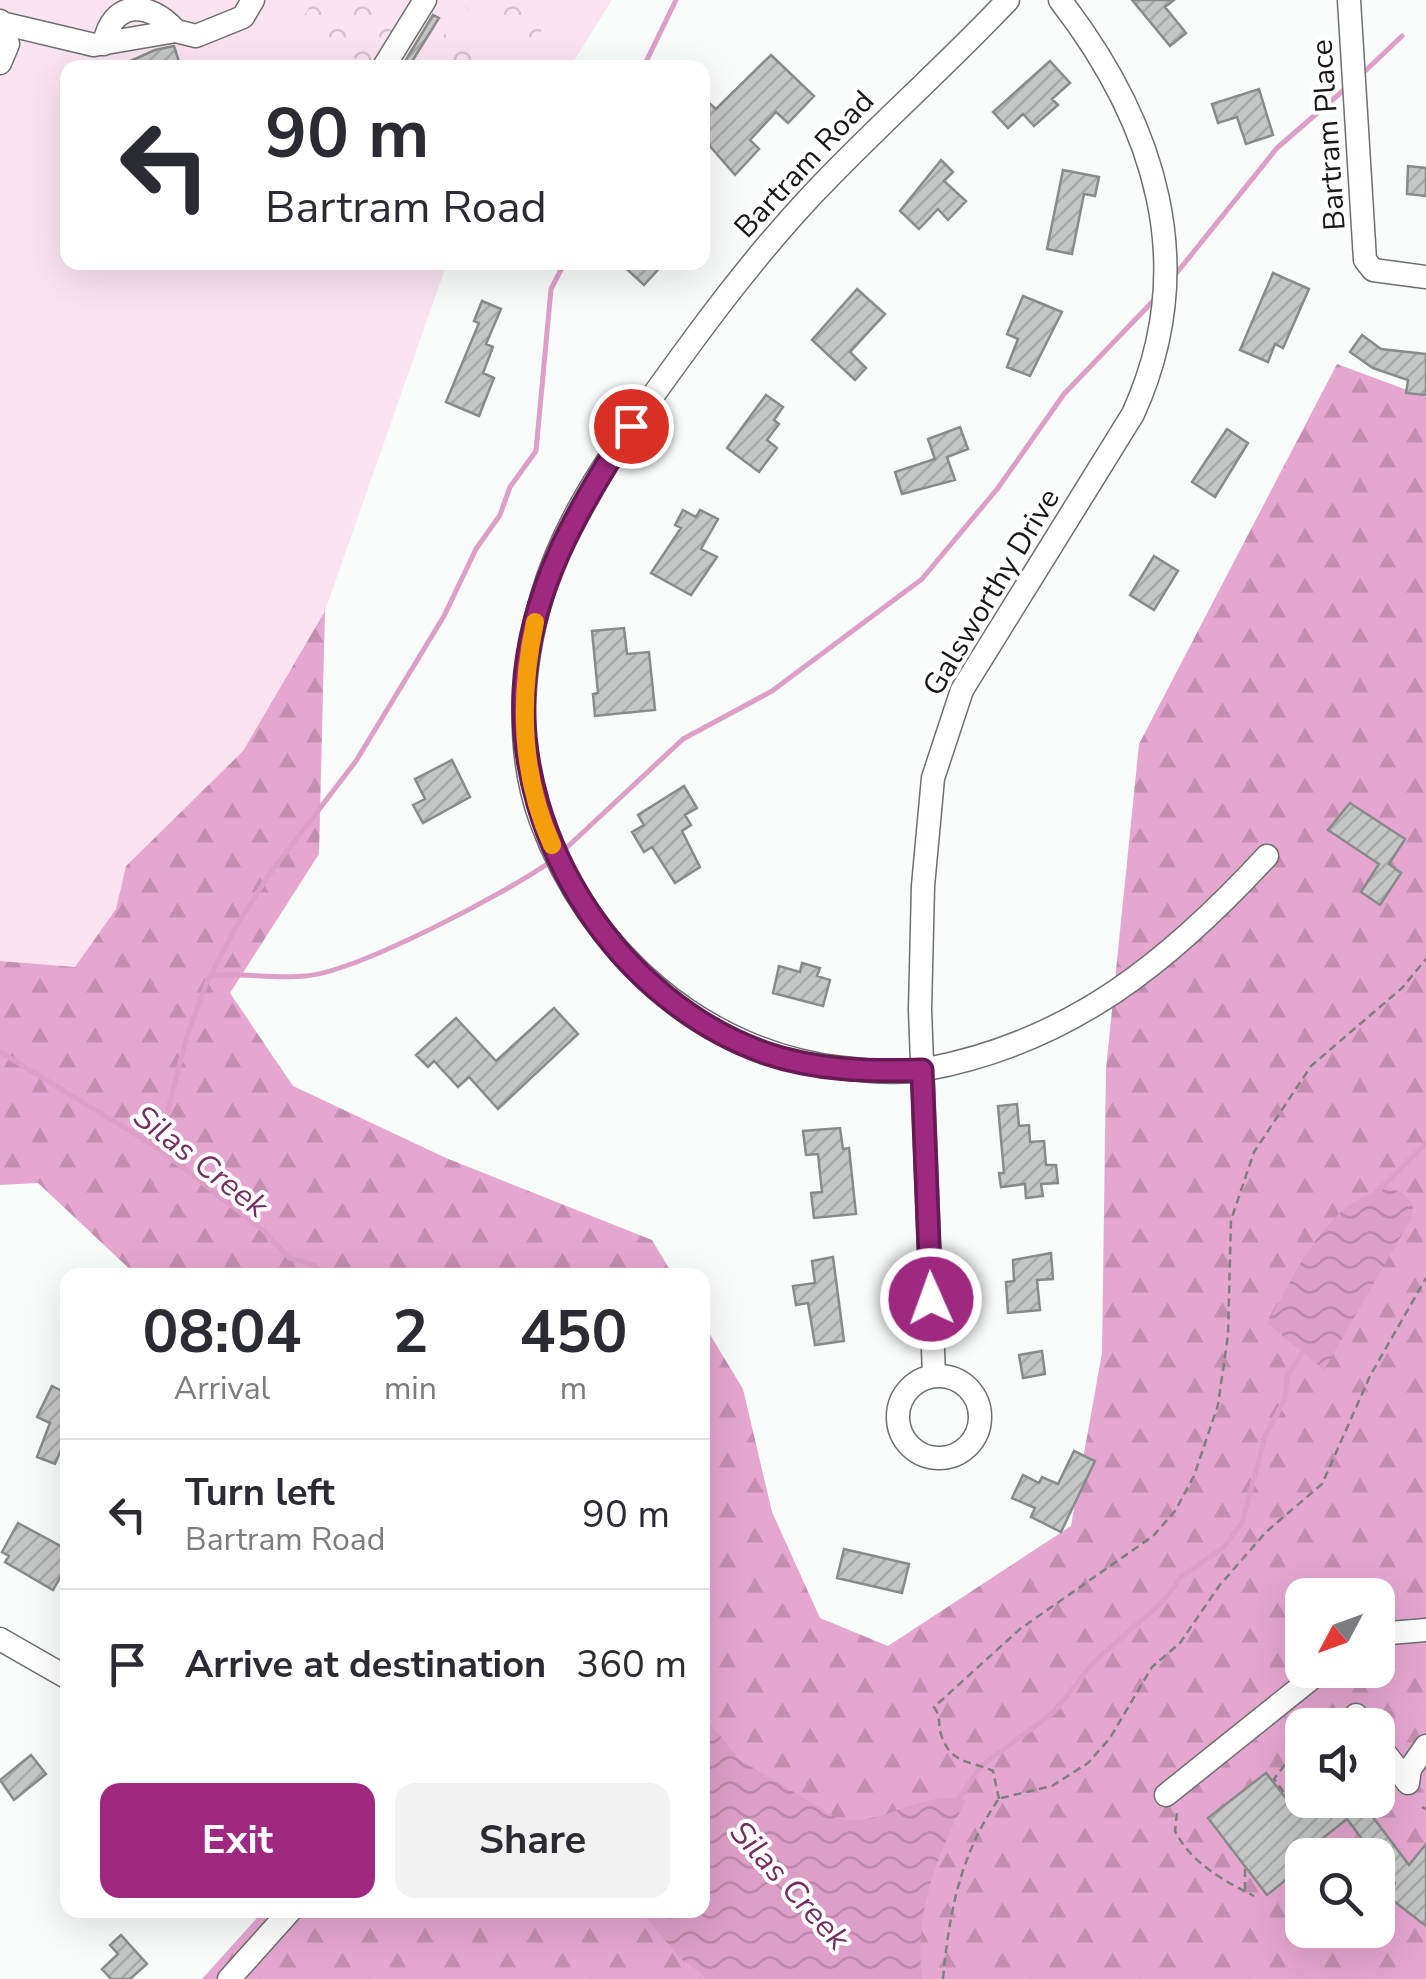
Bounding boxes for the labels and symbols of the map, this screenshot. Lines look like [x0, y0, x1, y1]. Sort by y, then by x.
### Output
street label: Bartram Place [1301, 38, 1356, 232]
street label: Bartram Road [725, 82, 883, 247]
pin [589, 384, 674, 469]
street label: Galsworthy Drive [913, 481, 1070, 704]
water label: Silas Creek [124, 1095, 278, 1228]
position arrow [879, 1247, 983, 1351]
north arrow [1285, 1578, 1395, 1688]
water label: Silas Creek [720, 1811, 860, 1960]

